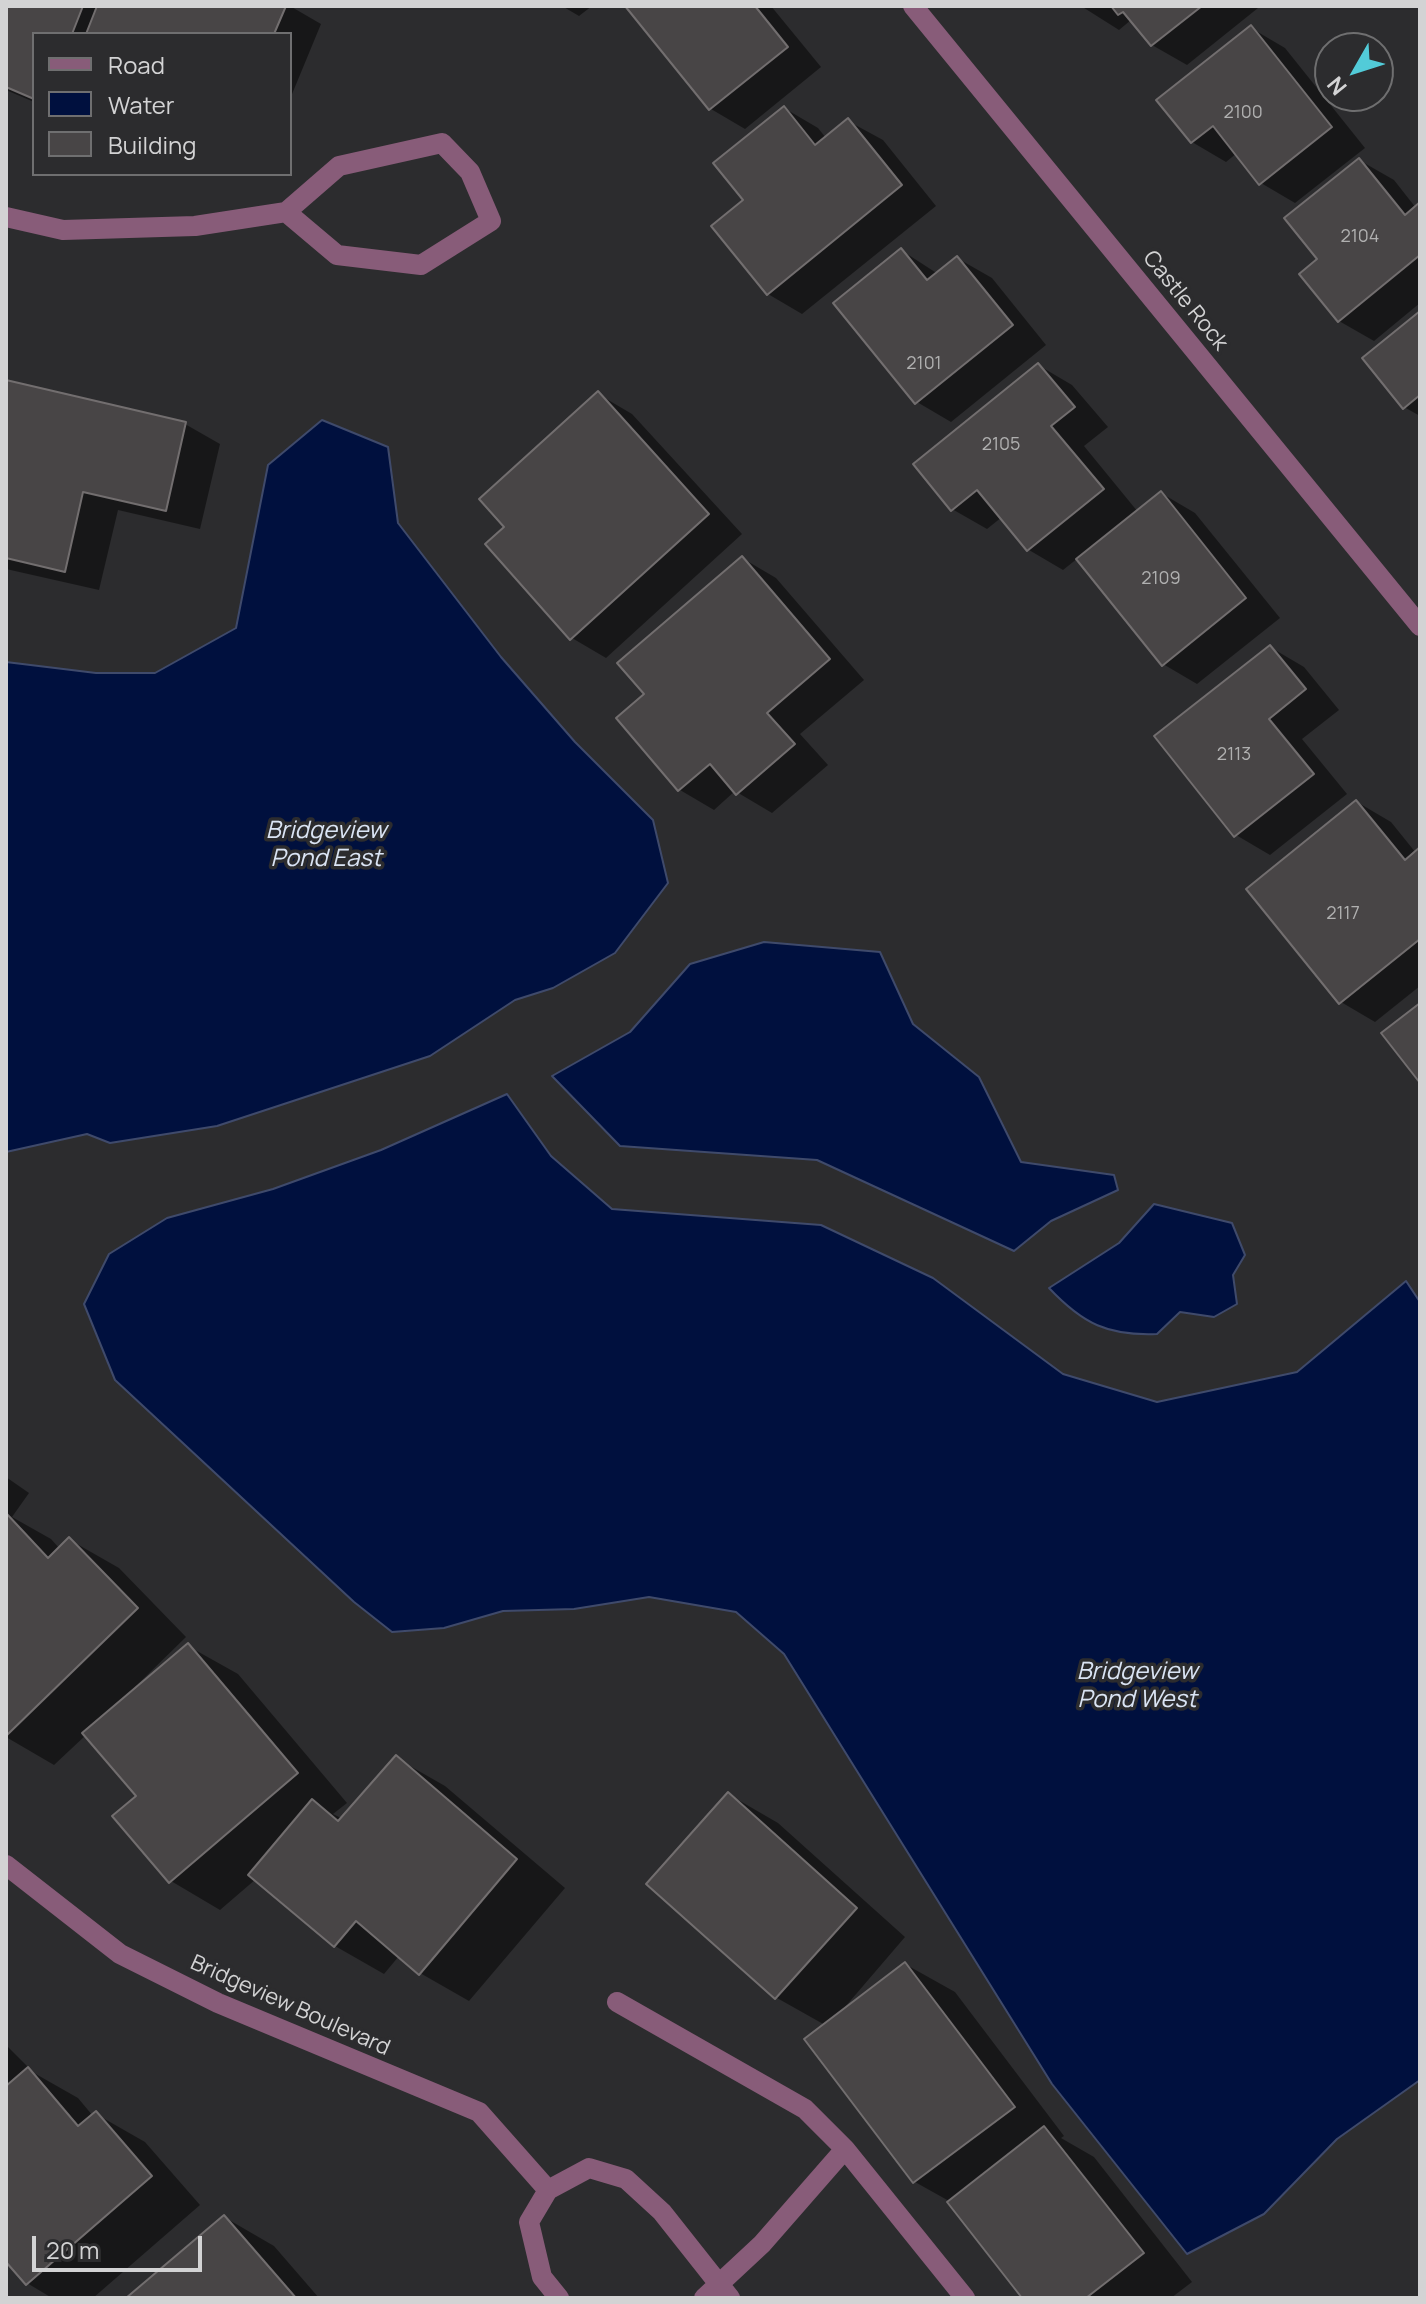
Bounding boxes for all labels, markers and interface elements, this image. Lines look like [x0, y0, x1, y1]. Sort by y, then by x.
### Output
legend [32, 32, 292, 176]
north arrow [1314, 32, 1394, 112]
text: Road [108, 48, 165, 81]
text: N [1320, 70, 1354, 101]
text: Water [108, 88, 175, 121]
house number: 2100 [1223, 102, 1263, 124]
text: Building [108, 128, 196, 161]
house number: 2104 [1341, 226, 1379, 248]
street label: Castle Rock [1137, 246, 1233, 356]
house number: 2101 [906, 353, 942, 375]
house number: 2105 [982, 434, 1020, 456]
house number: 2109 [1141, 568, 1181, 590]
house number: 2113 [1217, 744, 1251, 766]
water label: Bridgeview Pond East [266, 817, 386, 873]
house number: 2117 [1326, 903, 1360, 925]
water label: Bridgeview Pond West [1077, 1658, 1197, 1714]
street label: Bridgeview Boulevard [186, 1950, 394, 2062]
scale bar [36, 2220, 206, 2270]
text: 20 m [46, 2233, 99, 2266]

